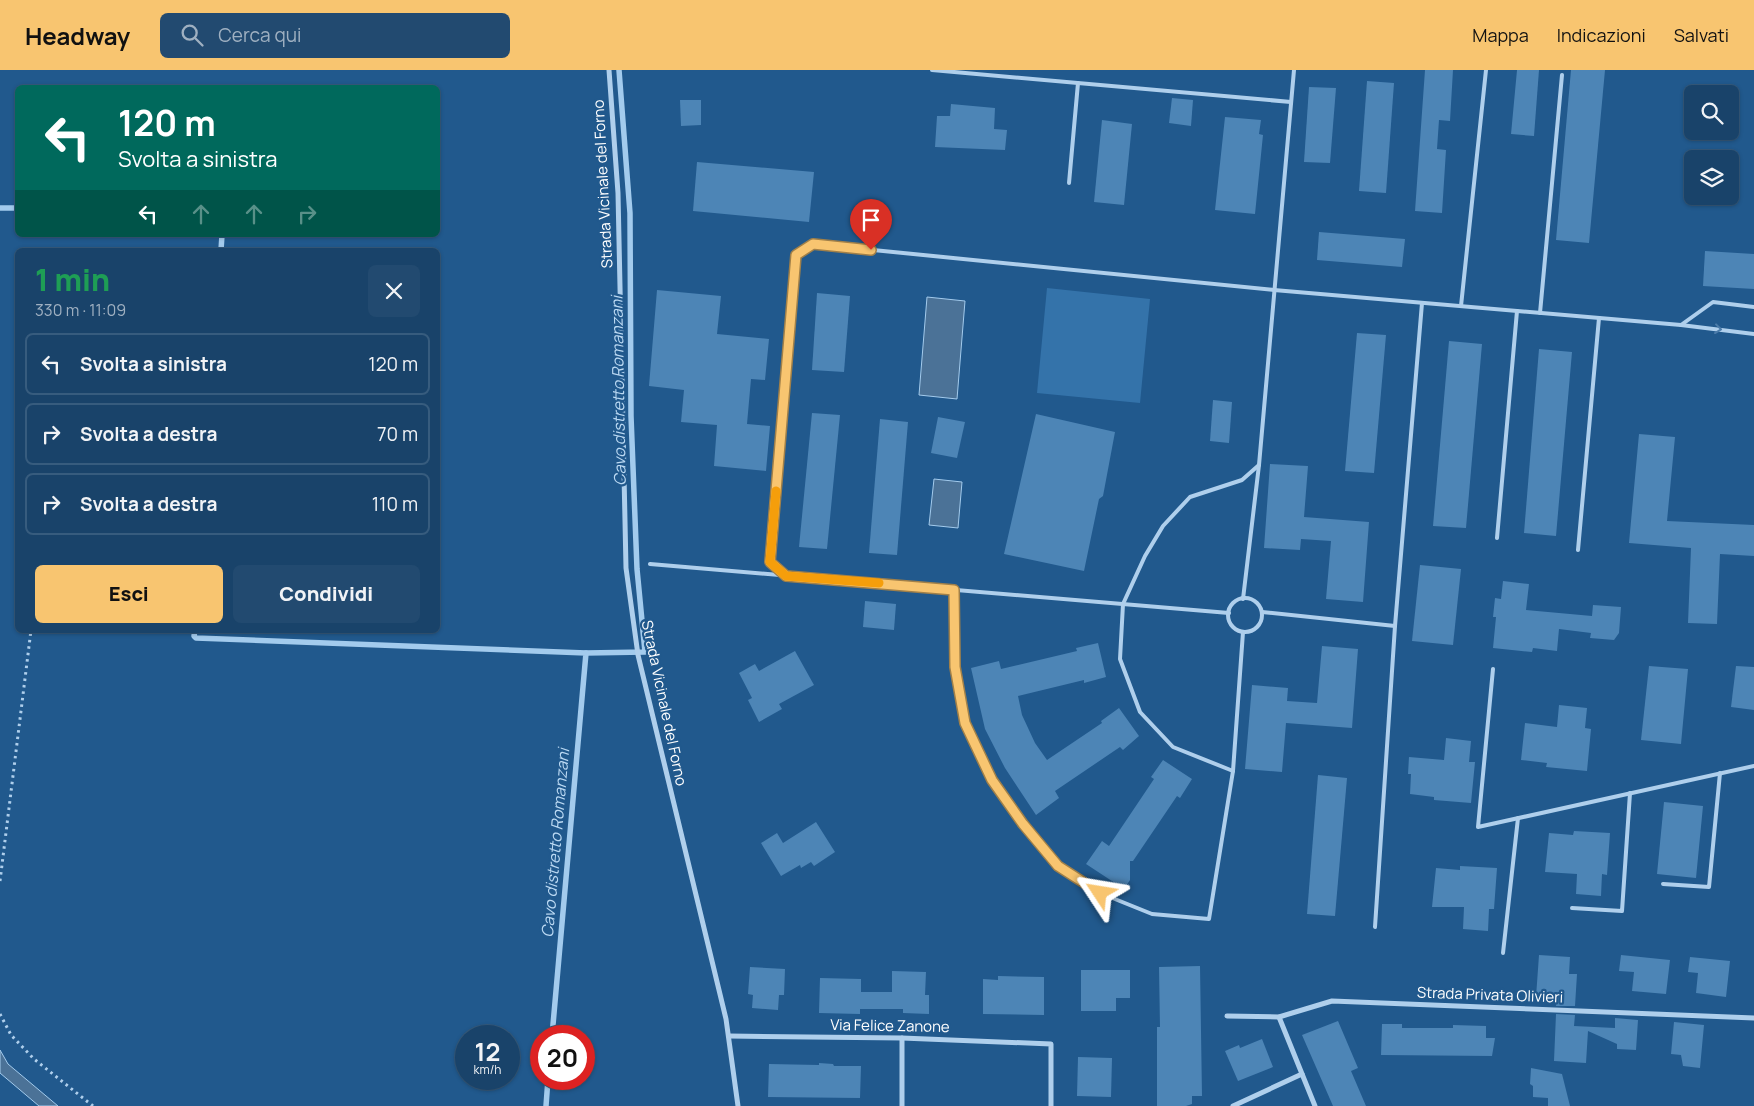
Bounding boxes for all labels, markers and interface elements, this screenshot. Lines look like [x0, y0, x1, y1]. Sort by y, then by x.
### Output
search box [160, 13, 510, 58]
text: Headway [25, 19, 130, 52]
icon: search [178, 21, 206, 49]
text: Cerca qui [218, 22, 301, 48]
text: Mappa [1472, 23, 1529, 47]
text: Indicazioni [1557, 23, 1646, 47]
text: Salvati [1674, 23, 1729, 47]
map controls [1684, 85, 1739, 205]
button: search [1684, 85, 1739, 140]
text: 120 m [118, 99, 216, 147]
street label: Strada Vicinale del Forno [588, 99, 617, 269]
icon: left [35, 105, 100, 170]
text: Svolta a sinistra [118, 144, 277, 174]
button: layers [1684, 150, 1739, 205]
pin [850, 199, 892, 250]
icon: left [134, 200, 162, 228]
icon: ahead [187, 200, 215, 228]
icon: ahead [240, 200, 268, 228]
icon: right [293, 200, 321, 228]
icon: arrive [857, 206, 885, 234]
text: 1 min [35, 259, 110, 300]
button: close [368, 265, 420, 317]
water label: Cavo distretto Romanzani [605, 294, 631, 486]
text: 330 m · 11:09 [35, 299, 126, 321]
one-way arrow [1714, 323, 1722, 334]
icon: left [37, 350, 65, 378]
text: Svolta a sinistra [80, 351, 227, 377]
text: 120 m [368, 351, 418, 377]
icon: right [37, 420, 65, 448]
text: Svolta a destra [80, 421, 217, 447]
text: 70 m [377, 421, 418, 447]
icon: right [37, 490, 65, 518]
text: Svolta a destra [80, 491, 217, 517]
text: 110 m [372, 491, 418, 517]
button: Esci [35, 565, 223, 623]
button: Condividi [233, 565, 420, 623]
street label: Strada Vicinale del Forno [637, 618, 692, 788]
water label: Cavo distretto Romanzani [536, 745, 574, 938]
position arrow [1073, 866, 1125, 918]
street label: Strada Privata Olivieri [1417, 981, 1564, 1008]
street label: Via Felice Zanone [830, 1014, 950, 1037]
speed limit sign: 20 [530, 1025, 595, 1090]
text: 12 [475, 1034, 500, 1069]
text: km/h [474, 1061, 501, 1078]

